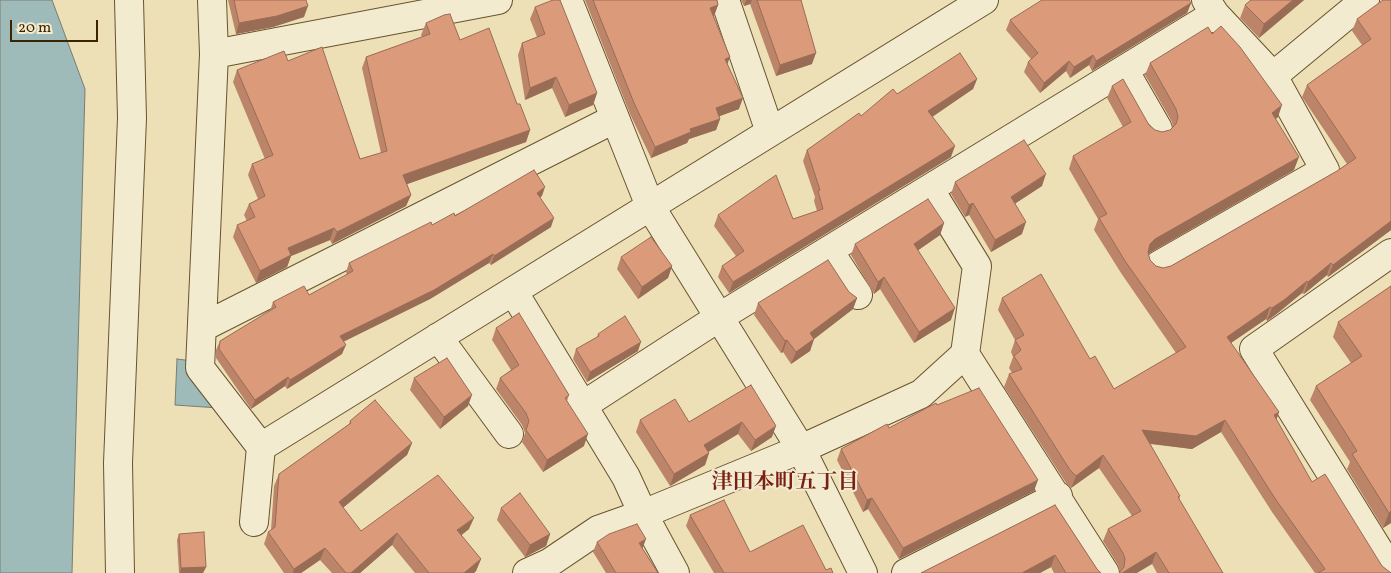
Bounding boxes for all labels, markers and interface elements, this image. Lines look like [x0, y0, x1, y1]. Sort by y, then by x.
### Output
scale bar [12, 10, 100, 42]
text: 20 m [18, 18, 51, 39]
district label: 津田本町五丁目 [712, 471, 858, 497]

